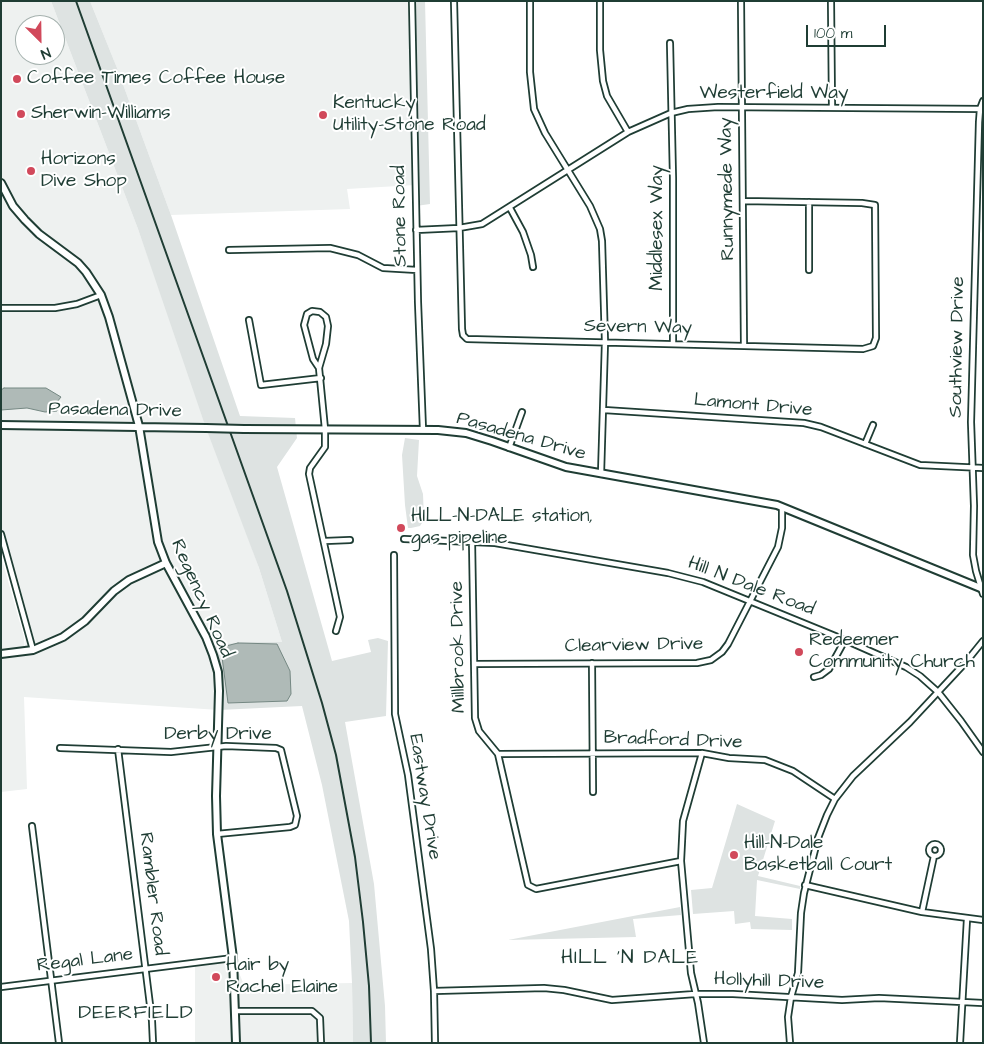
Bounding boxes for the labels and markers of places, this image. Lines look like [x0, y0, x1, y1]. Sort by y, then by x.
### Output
place label: Coffee Times Coffee House [27, 68, 285, 90]
marker: Coffee Times Coffee House [11, 73, 23, 85]
place label: Kentucky Utility-Stone Road [333, 93, 486, 137]
place label: Sherwin-Williams [31, 103, 171, 125]
marker: Sherwin-Williams [15, 108, 27, 120]
marker: Kentucky Utility-Stone Road [317, 109, 329, 121]
place label: Horizons Dive Shop [41, 149, 127, 193]
marker: Horizons Dive Shop [25, 165, 37, 177]
place label: HILL-N-DALE station, gas pipeline [411, 506, 593, 550]
marker: HILL-N-DALE station, gas pipeline [395, 522, 407, 534]
place label: Redeemer Community Church [809, 630, 975, 674]
marker: Redeemer Community Church [793, 646, 805, 658]
place label: Hill-N-Dale Basketball Court [744, 833, 892, 877]
marker: Hill-N-Dale Basketball Court [728, 849, 740, 861]
place label: Hair by Rachel Elaine [226, 955, 338, 999]
marker: Hair by Rachel Elaine [210, 971, 222, 983]

